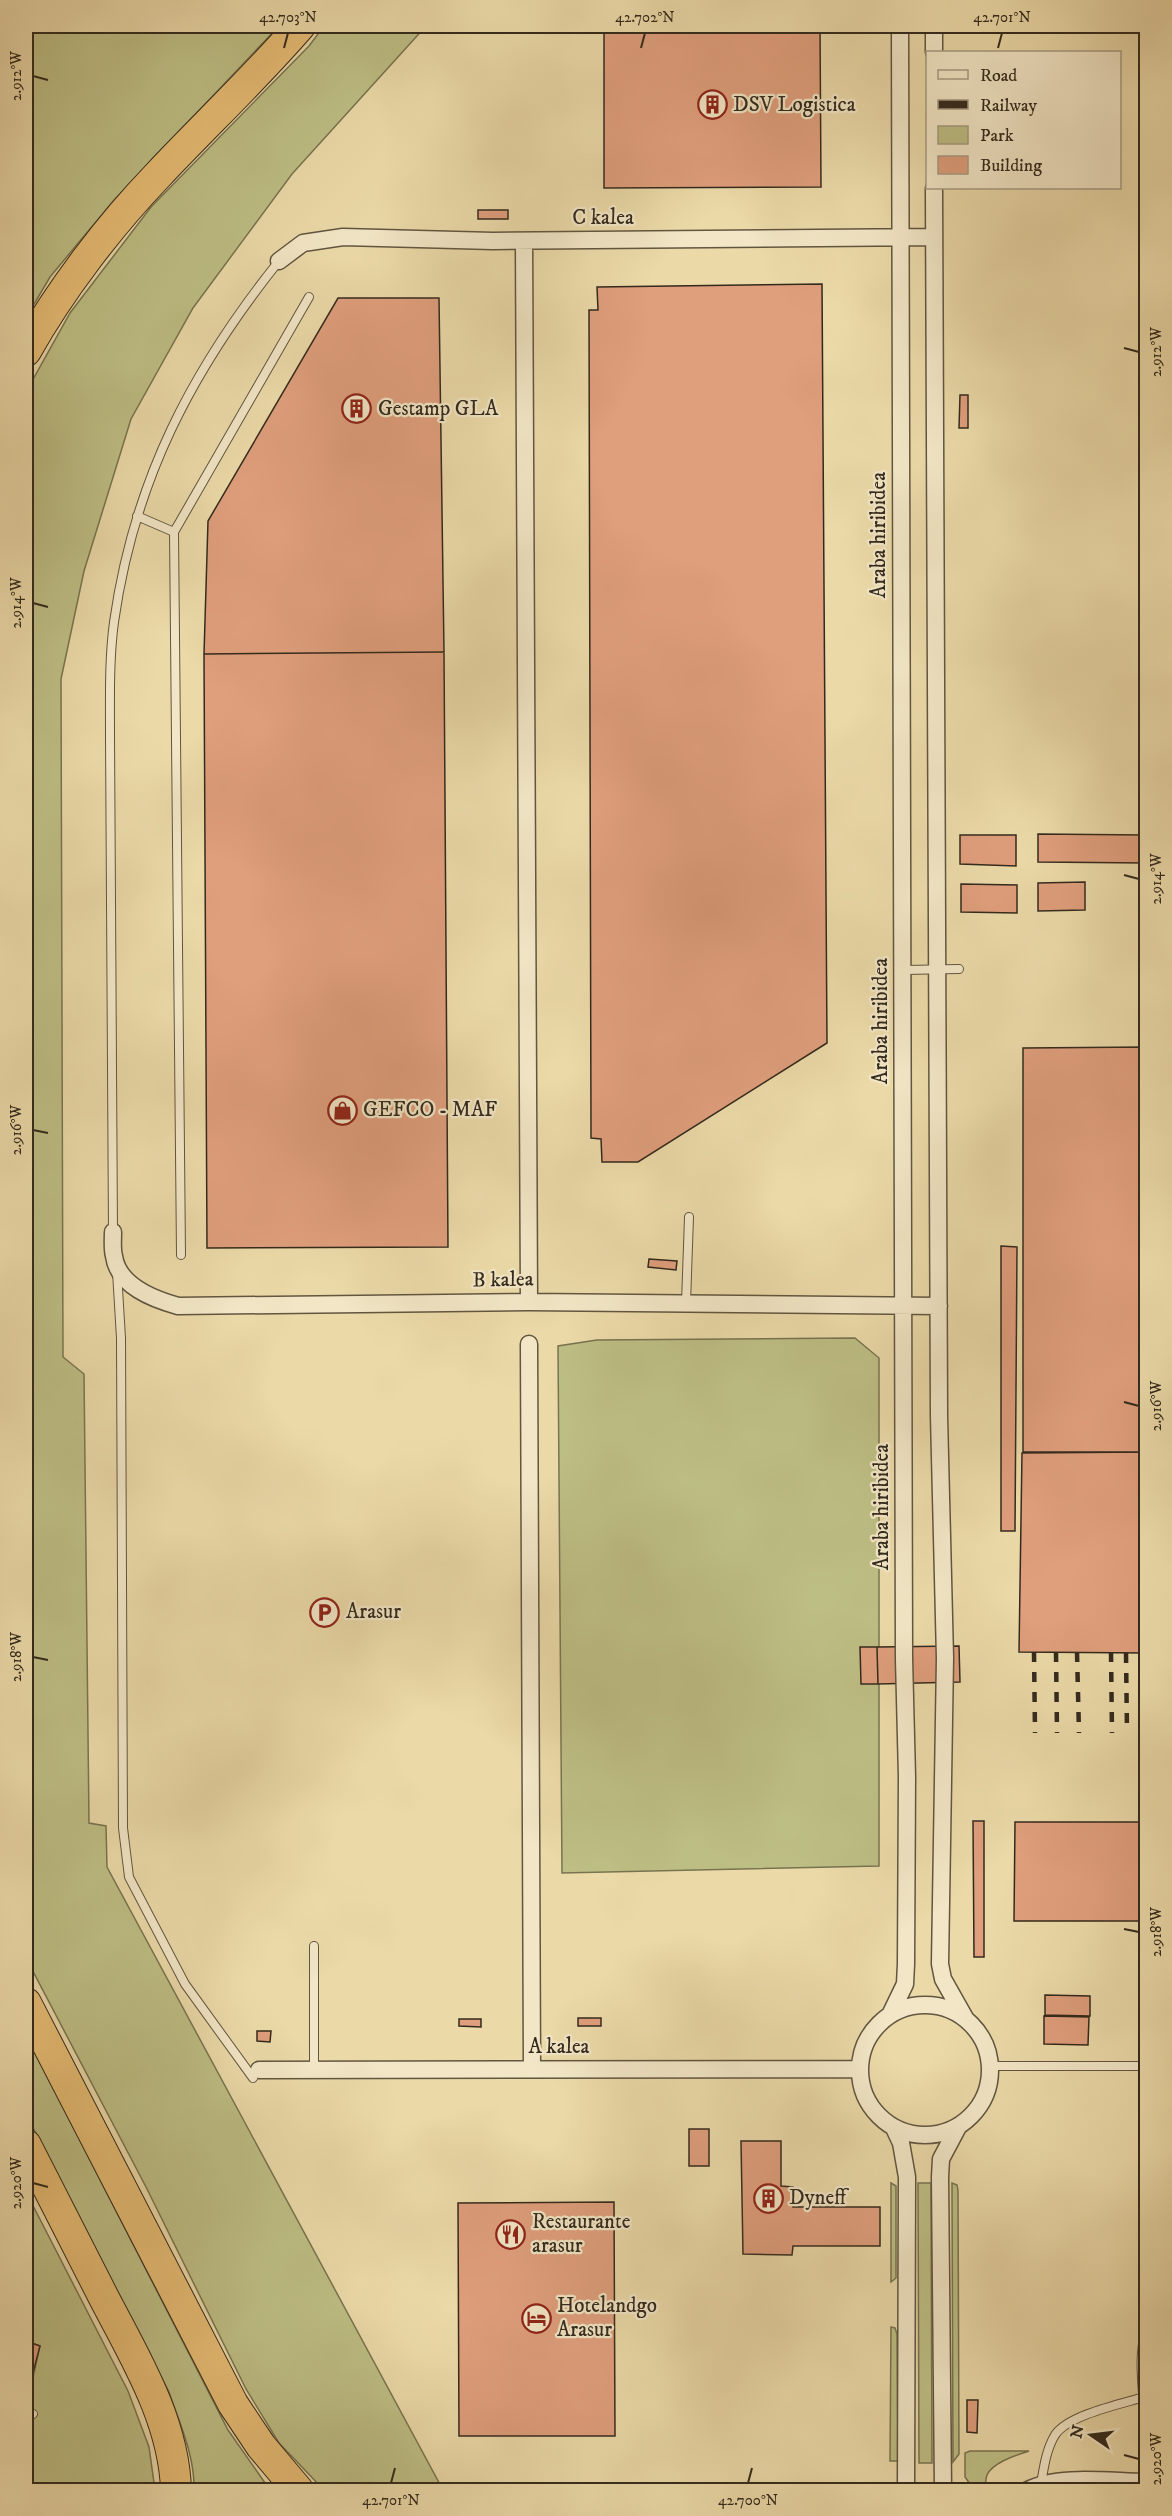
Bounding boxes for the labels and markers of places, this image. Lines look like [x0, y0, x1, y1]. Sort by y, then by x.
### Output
building icon: DSV Logistica [696, 89, 728, 121]
place label: DSV Logistica [733, 92, 856, 118]
building icon: Gestamp GLA [341, 393, 373, 425]
place label: Gestamp GLA [378, 396, 499, 422]
shop icon: GEFCO - MAF [326, 1094, 358, 1126]
place label: GEFCO - MAF [363, 1097, 497, 1123]
parking icon: Arasur [309, 1596, 341, 1628]
place label: Arasur [346, 1599, 401, 1625]
building icon: Dyneff [752, 2182, 784, 2214]
place label: Dyneff [789, 2185, 849, 2211]
place label: Restaurante arasur [532, 2209, 631, 2259]
restaurant icon: Restaurante arasur [495, 2218, 527, 2250]
place label: Hotelandgo Arasur [557, 2293, 657, 2343]
hotel icon: Hotelandgo Arasur [520, 2302, 552, 2334]

